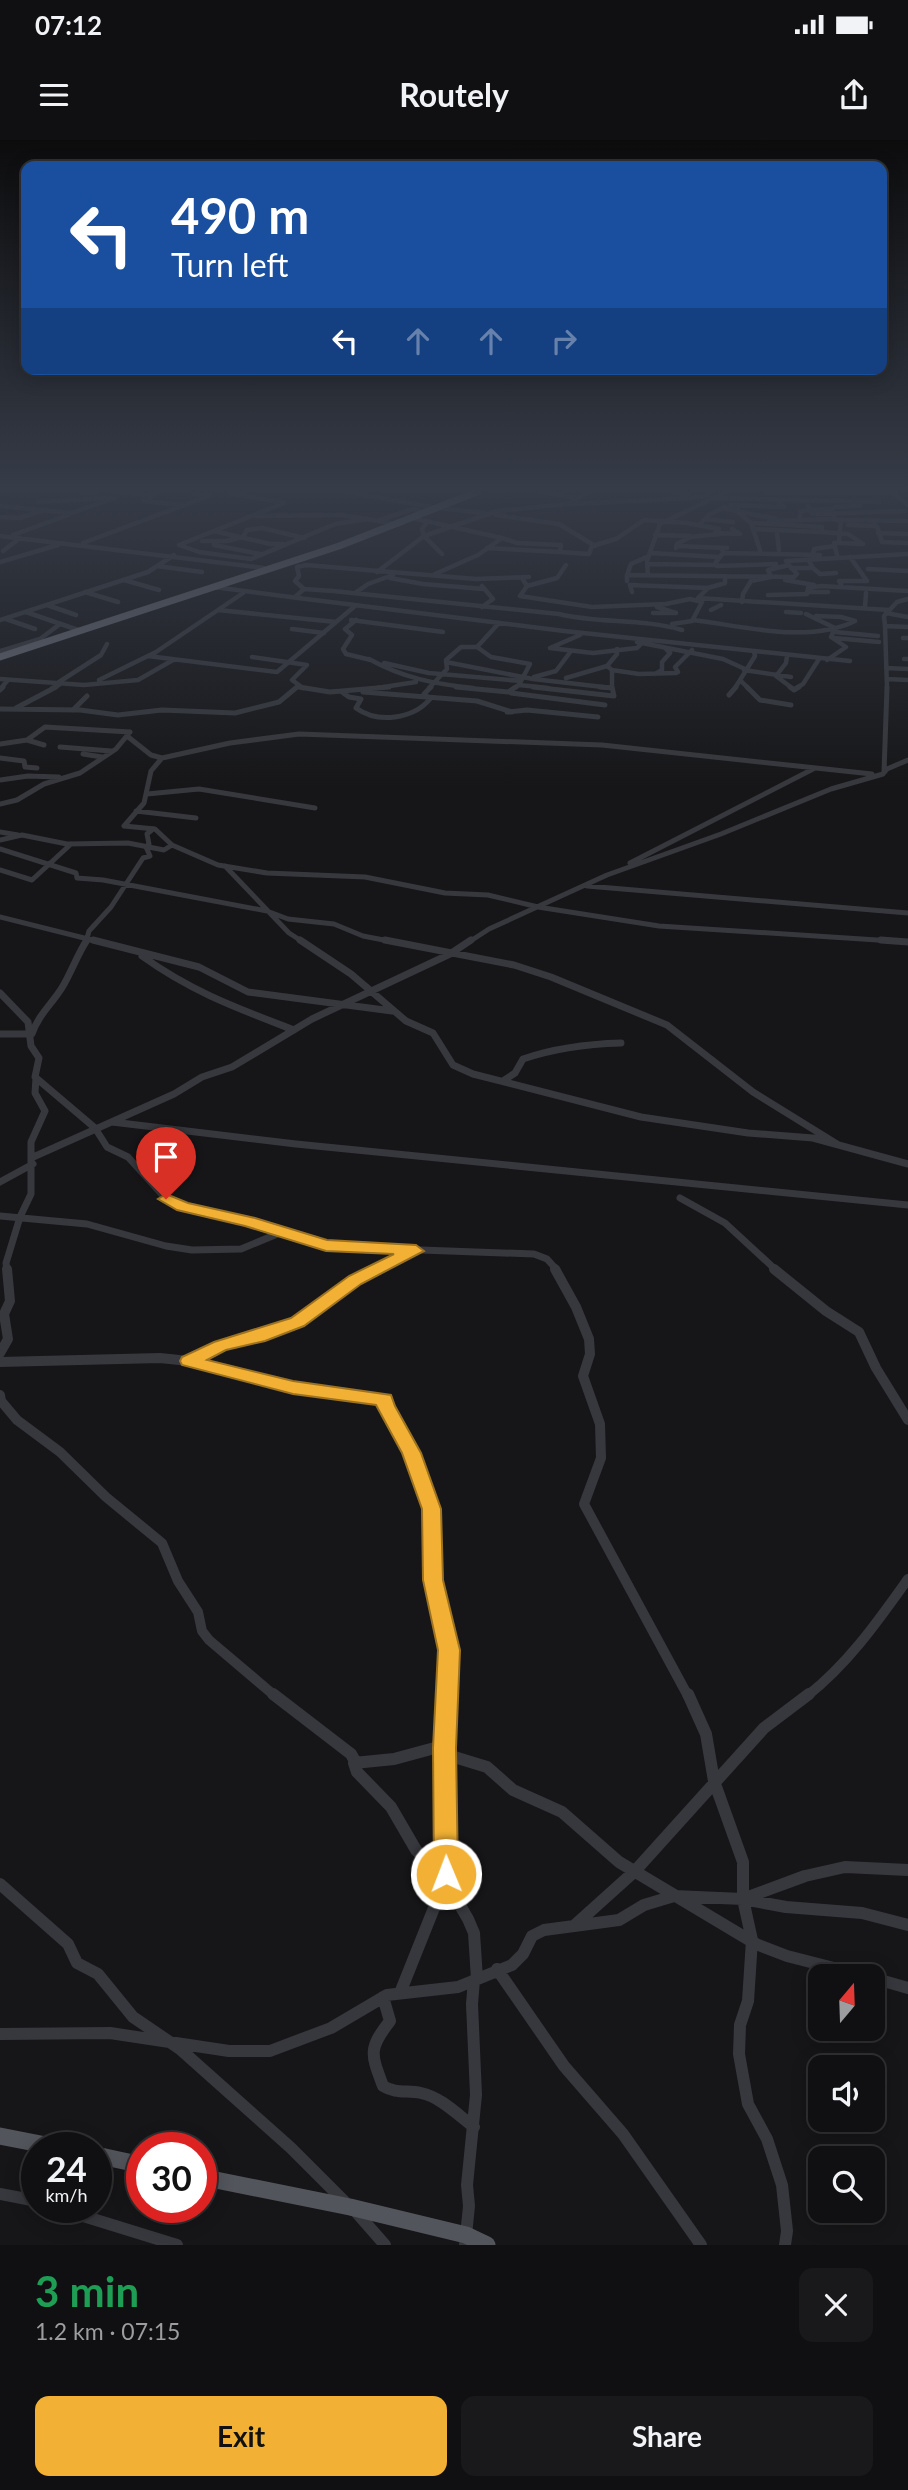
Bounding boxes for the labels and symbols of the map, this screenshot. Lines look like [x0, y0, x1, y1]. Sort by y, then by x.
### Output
pin [136, 1127, 196, 1199]
position arrow [409, 1837, 483, 1911]
north arrow [808, 1964, 886, 2040]
speed limit sign: 30 [126, 2132, 217, 2223]

